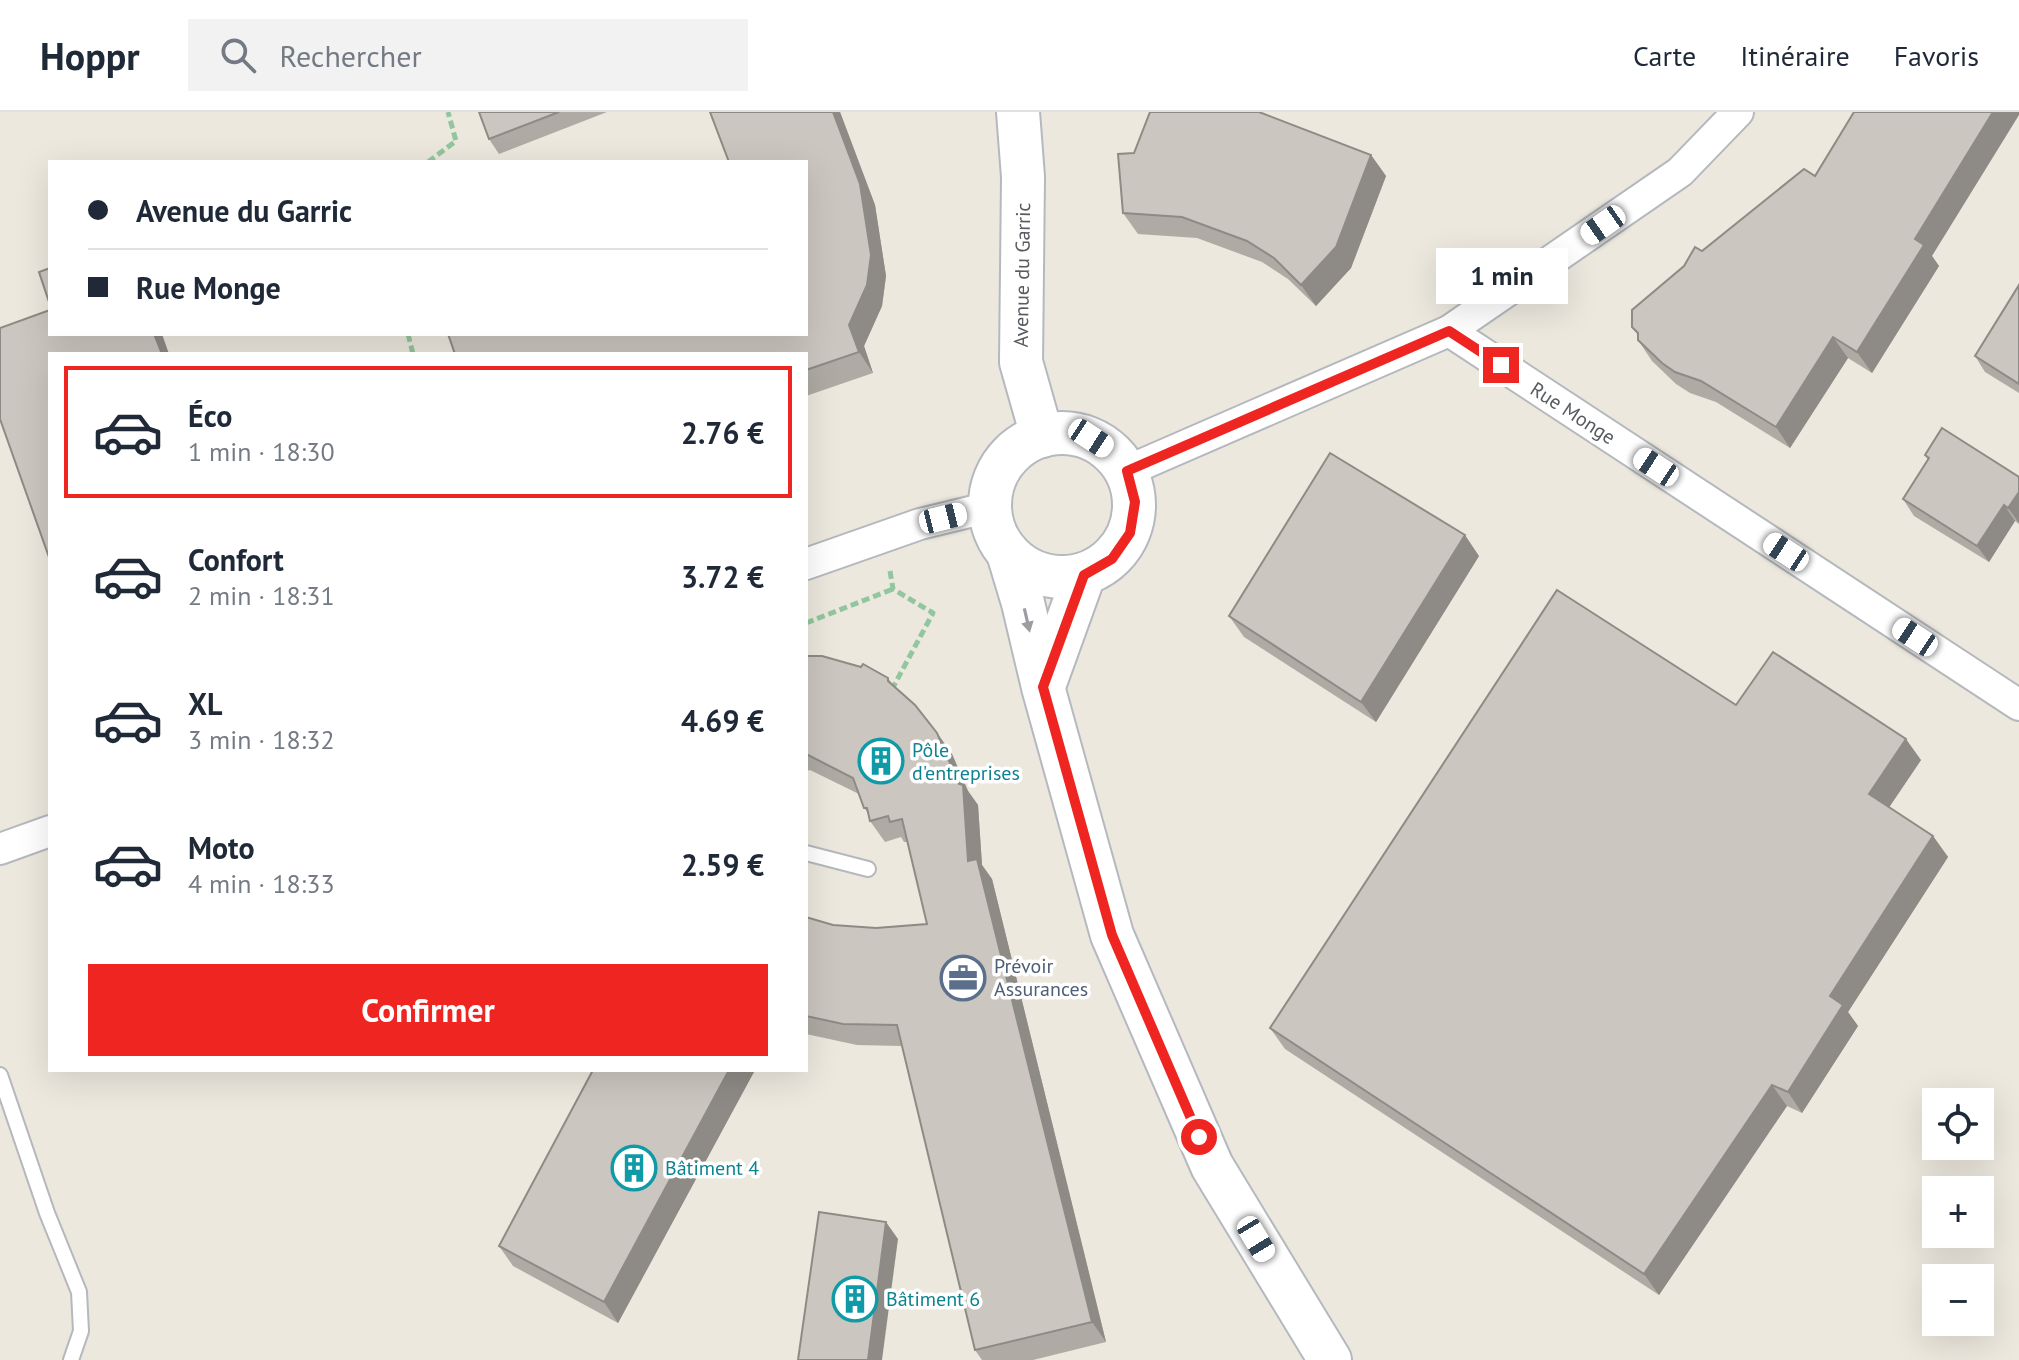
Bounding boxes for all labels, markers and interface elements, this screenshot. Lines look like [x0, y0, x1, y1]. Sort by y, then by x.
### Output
search box [188, 19, 748, 91]
text: Hoppr [40, 31, 140, 80]
icon: search [216, 33, 260, 77]
text: Rechercher [280, 36, 422, 75]
text: Carte [1633, 37, 1696, 74]
text: Itinéraire [1740, 37, 1850, 74]
text: Favoris [1894, 37, 1979, 74]
text: Avenue du Garric [136, 191, 352, 230]
car [1576, 201, 1630, 249]
street label: Avenue du Garric [1008, 202, 1036, 348]
callout: 1 min [1435, 249, 1567, 305]
text: 1 min [1470, 259, 1534, 292]
text: Rue Monge [136, 268, 281, 307]
route end [1483, 347, 1519, 383]
street label: Rue Monge [1526, 376, 1620, 450]
icon: car [92, 396, 164, 468]
text: Éco [188, 396, 232, 435]
text: 2.76 € [681, 413, 764, 452]
car [1064, 415, 1118, 461]
text: 1 min · 18:30 [188, 435, 335, 468]
car [1629, 444, 1683, 490]
car [917, 501, 969, 535]
car [1759, 529, 1813, 575]
icon: car [92, 540, 164, 612]
text: Confort [188, 540, 284, 579]
text: 3.72 € [681, 557, 764, 596]
text: 2 min · 18:31 [188, 579, 335, 612]
one-way arrow [1022, 607, 1034, 632]
car [1888, 614, 1942, 660]
icon: car [92, 684, 164, 756]
text: XL [188, 684, 222, 723]
text: 4.69 € [681, 701, 764, 740]
text: 3 min · 18:32 [188, 723, 335, 756]
building icon: Pôle d'entreprises [857, 737, 905, 785]
place label: Pôle d'entreprises [912, 737, 1020, 786]
icon: car [92, 828, 164, 900]
text: Moto [188, 828, 255, 867]
text: 2.59 € [681, 845, 764, 884]
text: 4 min · 18:33 [188, 867, 335, 900]
place label: Prévoir Assurances [994, 953, 1088, 1002]
office icon: Prévoir Assurances [939, 954, 987, 1002]
button: Confirmer [88, 964, 768, 1056]
map controls [1922, 1088, 1994, 1336]
button: locate [1922, 1088, 1994, 1160]
route start [1181, 1119, 1217, 1155]
building icon: Bâtiment 4 [610, 1144, 658, 1192]
place label: Bâtiment 4 [665, 1155, 759, 1181]
button: + [1922, 1176, 1994, 1248]
car [1233, 1212, 1279, 1266]
button: − [1922, 1264, 1994, 1336]
building icon: Bâtiment 6 [831, 1275, 879, 1323]
place label: Bâtiment 6 [886, 1286, 980, 1312]

